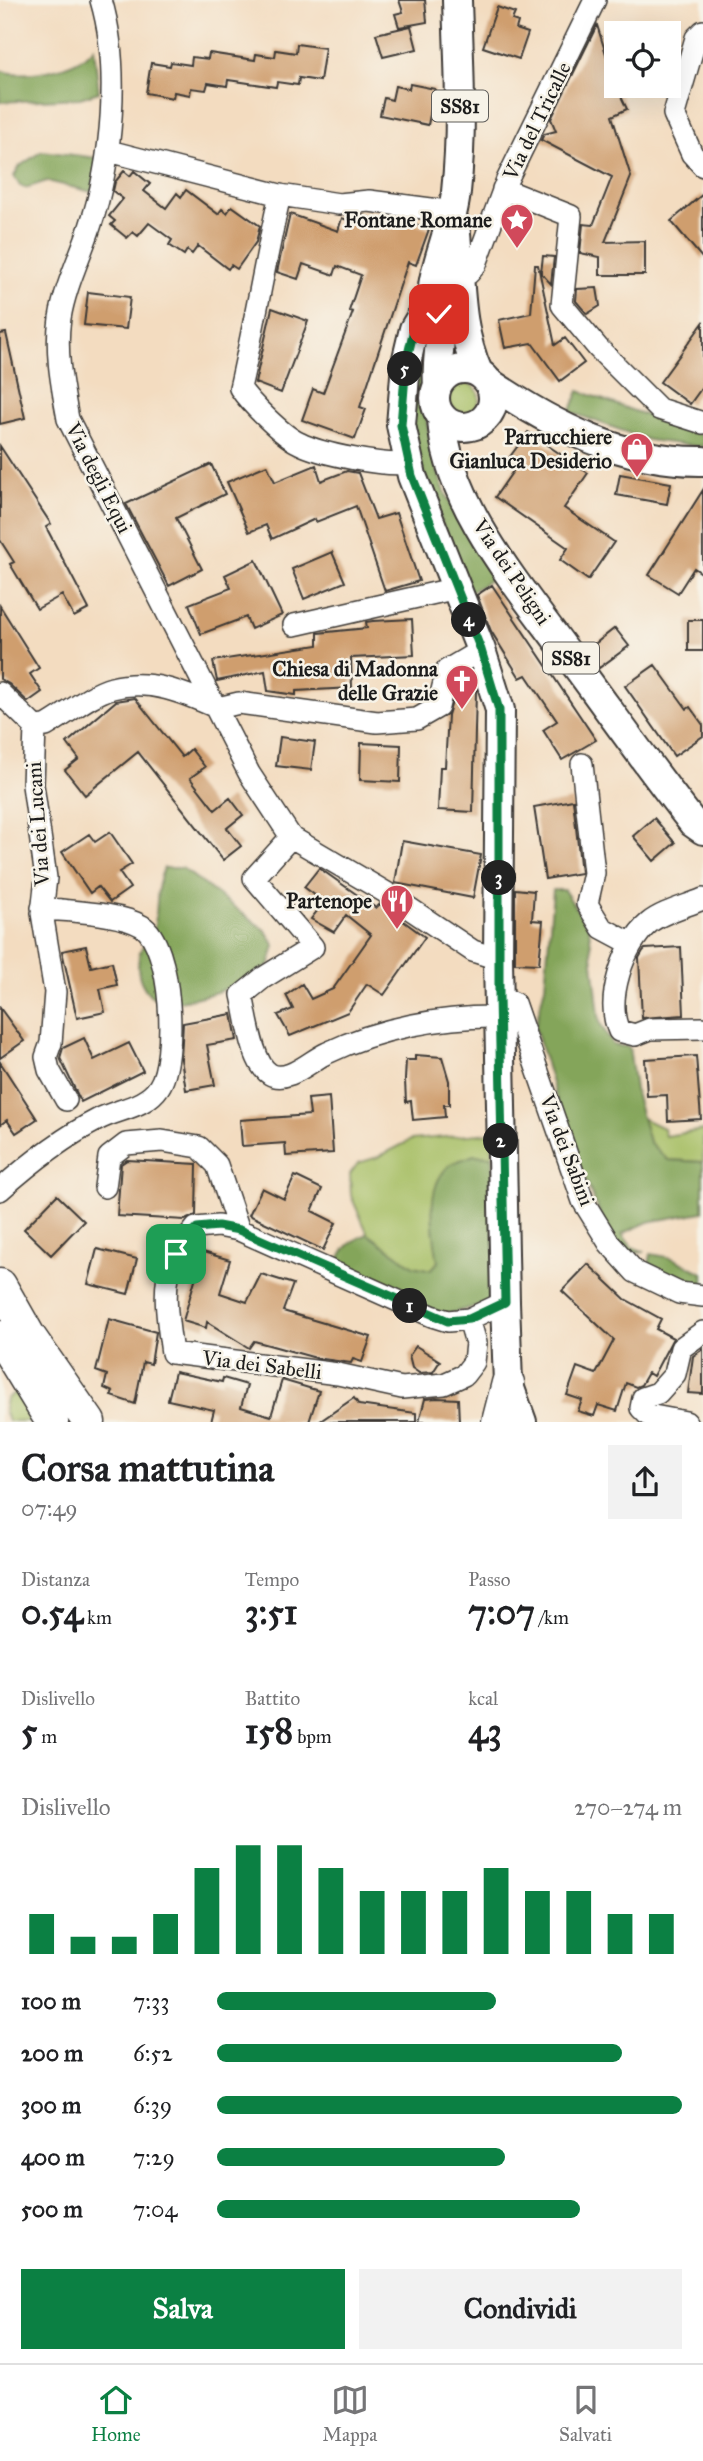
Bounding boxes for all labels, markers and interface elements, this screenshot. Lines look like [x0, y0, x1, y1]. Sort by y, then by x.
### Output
map controls [604, 21, 681, 98]
button: locate [604, 21, 681, 98]
street label: Via del Tricalle [497, 57, 577, 185]
road number: SS81 [432, 90, 488, 122]
place icon: Fontane Romane [498, 201, 536, 250]
place label: Fontane Romane [344, 207, 492, 233]
pin [409, 284, 469, 344]
icon: check [420, 295, 458, 333]
pin: 5 [388, 352, 422, 386]
text: 5 [400, 357, 409, 380]
street label: Via degli Equi [60, 417, 138, 538]
place label: Parrucchiere Gianluca Desiderio [449, 424, 612, 474]
shop icon: Parrucchiere Gianluca Desiderio [618, 430, 656, 479]
street label: Via dei Peligni [467, 513, 557, 630]
pin: 4 [452, 602, 486, 638]
text: 4 [463, 608, 474, 631]
road number: SS81 [543, 642, 599, 674]
place label: Chiesa di Madonna delle Grazie [272, 656, 439, 706]
church icon: Chiesa di Madonna delle Grazie [443, 662, 481, 711]
street label: Via dei Lucani [21, 761, 55, 888]
pin: 3 [482, 860, 516, 896]
text: 3 [495, 866, 502, 889]
restaurant icon: Partenope [378, 882, 416, 931]
place label: Partenope [286, 888, 372, 914]
street label: Via dei Sabini [533, 1090, 600, 1210]
pin: 2 [484, 1124, 518, 1158]
text: 2 [496, 1129, 505, 1152]
pin [146, 1224, 206, 1284]
icon: arrive [157, 1235, 195, 1273]
pin: 1 [392, 1288, 428, 1324]
text: 1 [406, 1294, 413, 1317]
street label: Via dei Sabelli [200, 1345, 324, 1385]
text: Corsa mattutina [21, 1445, 274, 1491]
button: share [608, 1445, 682, 1519]
text: 07:49 [21, 1494, 78, 1522]
text: Distanza [21, 1568, 90, 1591]
text: Tempo [245, 1568, 299, 1591]
text: Passo [468, 1568, 510, 1591]
text: 0.54 [21, 1591, 83, 1634]
text: 3:51 [245, 1591, 298, 1634]
text: 7:07 [468, 1591, 535, 1634]
text: km [83, 1606, 112, 1629]
text: /km [535, 1606, 569, 1629]
text: Dislivello [21, 1687, 95, 1710]
text: Battito [245, 1687, 300, 1710]
text: kcal [468, 1687, 498, 1710]
text: 5 [21, 1710, 37, 1753]
text: 158 [245, 1710, 293, 1753]
text: 43 [468, 1710, 502, 1753]
text: m [37, 1725, 57, 1748]
text: bpm [293, 1725, 332, 1748]
text: Dislivello [21, 1793, 111, 1821]
text: 270–274 m [574, 1793, 682, 1821]
text: 100 m [21, 1987, 81, 2015]
text: 7:33 [133, 1987, 169, 2015]
text: 200 m [21, 2039, 83, 2067]
text: 6:52 [133, 2039, 173, 2067]
text: 300 m [21, 2091, 81, 2119]
text: 6:39 [133, 2091, 172, 2119]
text: 400 m [21, 2143, 85, 2171]
text: 7:29 [133, 2143, 175, 2171]
text: 500 m [21, 2195, 83, 2223]
text: 7:04 [133, 2195, 177, 2223]
button: Salva [21, 2269, 345, 2349]
button: Condividi [359, 2269, 682, 2349]
tab: Home [91, 2381, 141, 2446]
tab: Mappa [323, 2381, 377, 2446]
tab: Salvati [559, 2381, 612, 2446]

